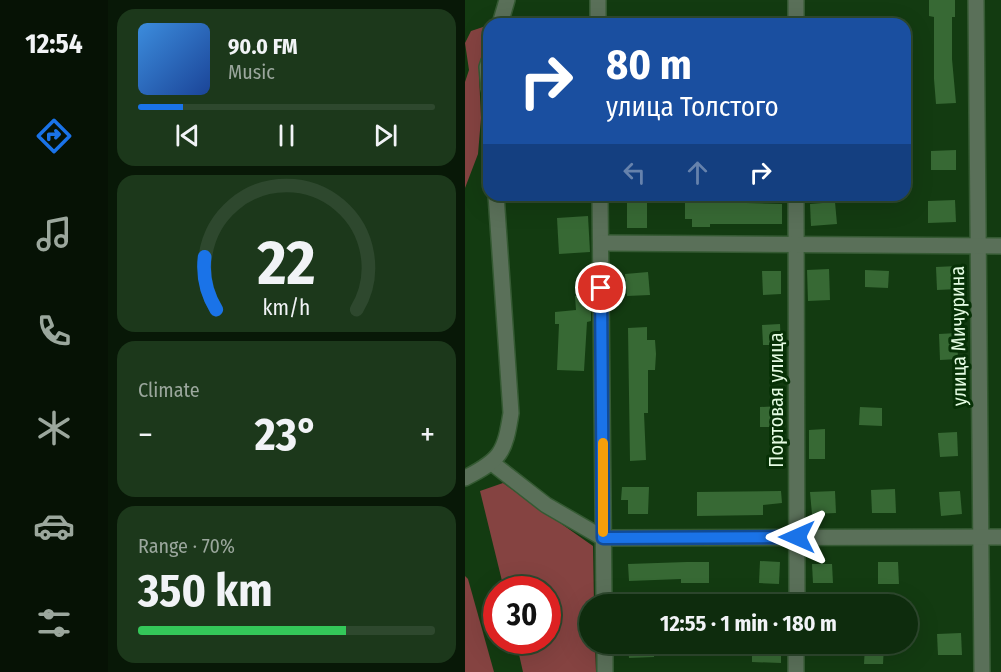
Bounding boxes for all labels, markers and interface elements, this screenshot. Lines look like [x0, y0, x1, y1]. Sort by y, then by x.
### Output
text: 12:54 [25, 28, 83, 60]
text: 90.0 FM [228, 33, 298, 60]
text: 80 m [606, 40, 692, 90]
icon: right [507, 42, 585, 120]
text: Music [228, 60, 275, 84]
text: улица Толстого [606, 91, 779, 123]
icon: directions [33, 115, 75, 157]
icon: previous [171, 119, 204, 152]
icon: pause [270, 119, 303, 152]
icon: next [369, 119, 402, 152]
icon: left [618, 156, 651, 189]
icon: ahead [681, 156, 714, 189]
icon: right [744, 156, 777, 189]
icon: music [33, 213, 75, 255]
text: 22 [257, 226, 315, 301]
pin [575, 262, 626, 313]
street label: улица Мичурина [945, 266, 971, 406]
icon: arrive [584, 271, 617, 304]
text: km/h [263, 296, 310, 322]
icon: phone [33, 310, 75, 352]
street label: Портовая улица [764, 332, 788, 468]
text: Climate [138, 378, 200, 402]
icon: climate [33, 407, 75, 449]
text: 23° [255, 408, 318, 462]
text: − [138, 415, 153, 455]
text: + [420, 415, 435, 455]
icon: car [33, 505, 75, 547]
position arrow [765, 505, 829, 569]
text: Range · 70% [138, 534, 235, 558]
text: 350 km [138, 564, 273, 618]
speed limit sign: 30 [483, 576, 561, 654]
icon: filters [33, 602, 75, 644]
text: 12:55 · 1 min · 180 m [660, 610, 837, 637]

